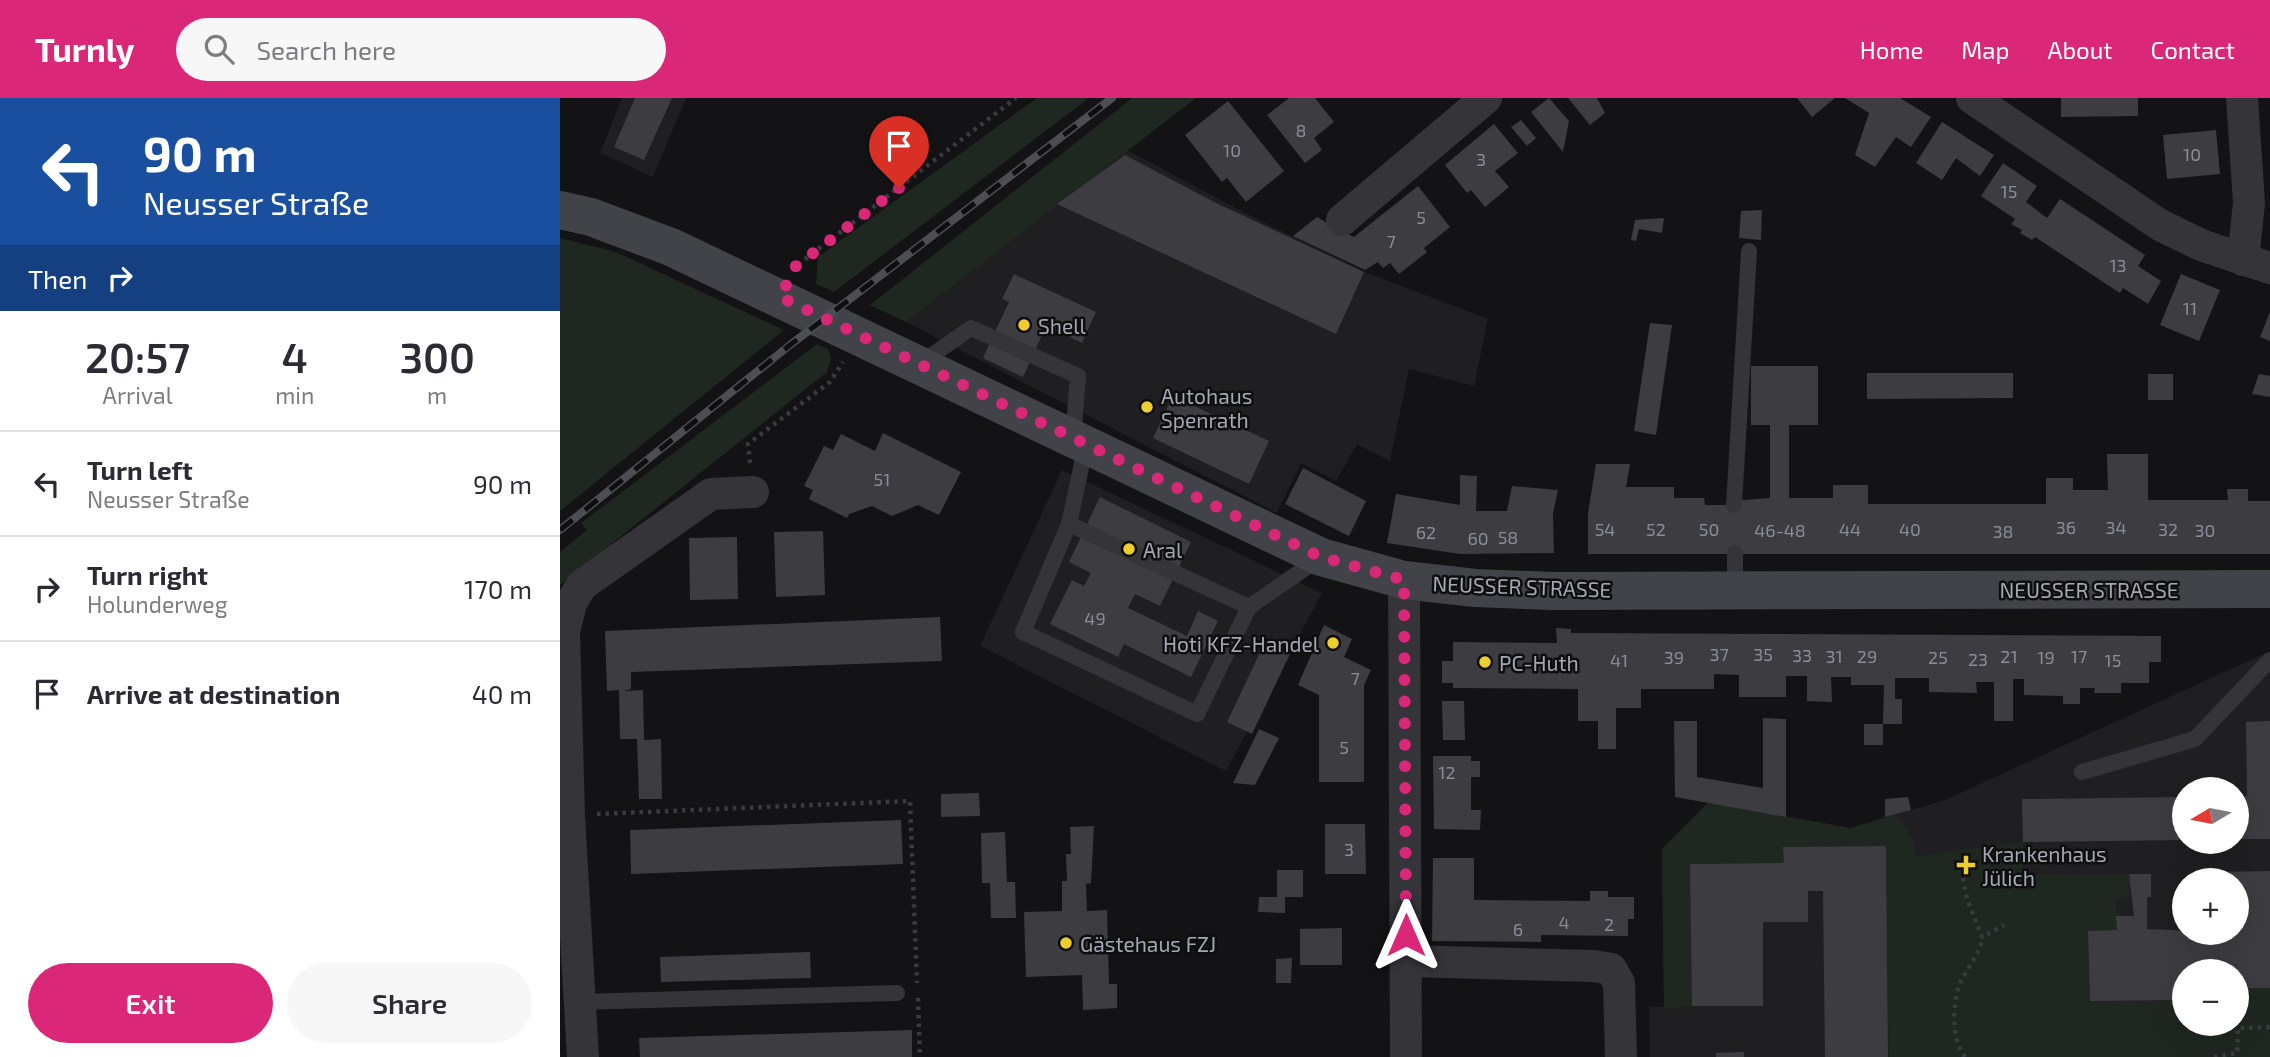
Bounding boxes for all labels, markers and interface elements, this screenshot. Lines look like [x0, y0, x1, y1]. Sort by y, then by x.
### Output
search box [176, 18, 666, 81]
text: Turnly [35, 29, 134, 69]
icon: search [200, 30, 238, 68]
text: Search here [256, 34, 396, 65]
text: Home [1860, 35, 1923, 64]
text: Map [1961, 35, 2009, 64]
text: About [2047, 35, 2113, 64]
text: Contact [2151, 35, 2235, 64]
pin [869, 116, 929, 188]
house number: 8 [1296, 119, 1306, 141]
text: 90 m [143, 123, 257, 182]
icon: left [28, 126, 119, 217]
icon: arrive [880, 127, 918, 165]
house number: 10 [1223, 139, 1241, 161]
house number: 10 [2183, 143, 2201, 165]
house number: 3 [1476, 148, 1486, 170]
house number: 15 [2001, 180, 2017, 202]
text: Neusser Straße [143, 183, 369, 221]
house number: 5 [1416, 206, 1426, 228]
house number: 7 [1386, 230, 1396, 252]
house number: 13 [2109, 254, 2127, 276]
icon: right [101, 259, 139, 297]
text: Then [28, 263, 87, 294]
house number: 11 [2183, 297, 2197, 319]
place label: Shell [1038, 313, 1086, 338]
marker: Shell [1016, 317, 1032, 333]
text: 20:57 [85, 331, 190, 381]
text: 4 [282, 331, 308, 381]
text: 300 [399, 331, 475, 381]
text: Arrival [103, 381, 173, 409]
text: min [275, 381, 314, 409]
text: m [427, 381, 447, 409]
place label: Autohaus Spenrath [1161, 383, 1252, 432]
marker: Autohaus Spenrath [1139, 399, 1155, 415]
text: Turn left [87, 454, 193, 485]
icon: left [28, 465, 66, 503]
text: 90 m [473, 468, 532, 499]
house number: 51 [874, 468, 890, 490]
text: Neusser Straße [87, 485, 250, 513]
house number: 36 [2056, 516, 2076, 538]
house number: 34 [2105, 516, 2127, 538]
house number: 54 [1595, 518, 1615, 540]
house number: 52 [1646, 518, 1666, 540]
house number: 50 [1699, 518, 1719, 540]
house number: 44 [1839, 518, 1861, 540]
house number: 40 [1899, 518, 1921, 540]
house number: 32 [2158, 518, 2178, 540]
house number: 46-48 [1754, 519, 1806, 541]
house number: 30 [2195, 519, 2215, 541]
house number: 38 [1993, 520, 2013, 542]
house number: 62 [1416, 521, 1436, 543]
house number: 58 [1498, 526, 1518, 548]
house number: 60 [1467, 527, 1489, 549]
place label: Aral [1143, 537, 1183, 562]
marker: Aral [1121, 541, 1137, 557]
text: Turn right [87, 559, 208, 590]
icon: right [28, 570, 66, 608]
street label: NEUSSER STRASSE [1432, 570, 1612, 602]
text: 170 m [464, 573, 532, 604]
street label: NEUSSER STRASSE [2000, 577, 2178, 602]
text: Holunderweg [87, 590, 228, 618]
house number: 49 [1084, 607, 1106, 629]
place label: Hoti KFZ-Handel [1163, 631, 1320, 656]
marker: Hoti KFZ-Handel [1325, 635, 1341, 651]
house number: 37 [1709, 643, 1729, 665]
house number: 35 [1753, 643, 1773, 665]
house number: 33 [1792, 644, 1812, 666]
house number: 31 [1825, 645, 1843, 667]
house number: 29 [1857, 645, 1877, 667]
house number: 21 [2000, 645, 2018, 667]
house number: 17 [2071, 645, 2087, 667]
house number: 39 [1664, 646, 1684, 668]
house number: 25 [1928, 646, 1948, 668]
house number: 19 [2037, 646, 2055, 668]
house number: 23 [1968, 648, 1988, 670]
house number: 41 [1610, 649, 1628, 671]
house number: 15 [2105, 649, 2121, 671]
place label: PC-Huth [1499, 650, 1579, 675]
marker: PC-Huth [1477, 654, 1493, 670]
house number: 7 [1350, 667, 1360, 689]
icon: arrive [28, 675, 66, 713]
text: Arrive at destination [87, 678, 340, 709]
text: 40 m [472, 678, 532, 709]
house number: 5 [1339, 736, 1349, 758]
house number: 12 [1438, 761, 1456, 783]
north arrow [2172, 777, 2249, 854]
map controls [2172, 777, 2249, 1036]
house number: 3 [1344, 838, 1354, 860]
place label: Krankenhaus Jülich [1982, 841, 2107, 890]
marker: Krankenhaus Jülich [1956, 855, 1976, 875]
button: + [2172, 868, 2249, 945]
position arrow [1369, 898, 1443, 972]
house number: 4 [1558, 911, 1570, 933]
house number: 2 [1604, 913, 1614, 935]
house number: 6 [1513, 918, 1523, 940]
place label: Gästehaus FZJ [1080, 931, 1216, 956]
marker: Gästehaus FZJ [1058, 935, 1074, 951]
button: − [2172, 959, 2249, 1036]
button: Exit [28, 963, 273, 1043]
button: Share [287, 963, 532, 1043]

